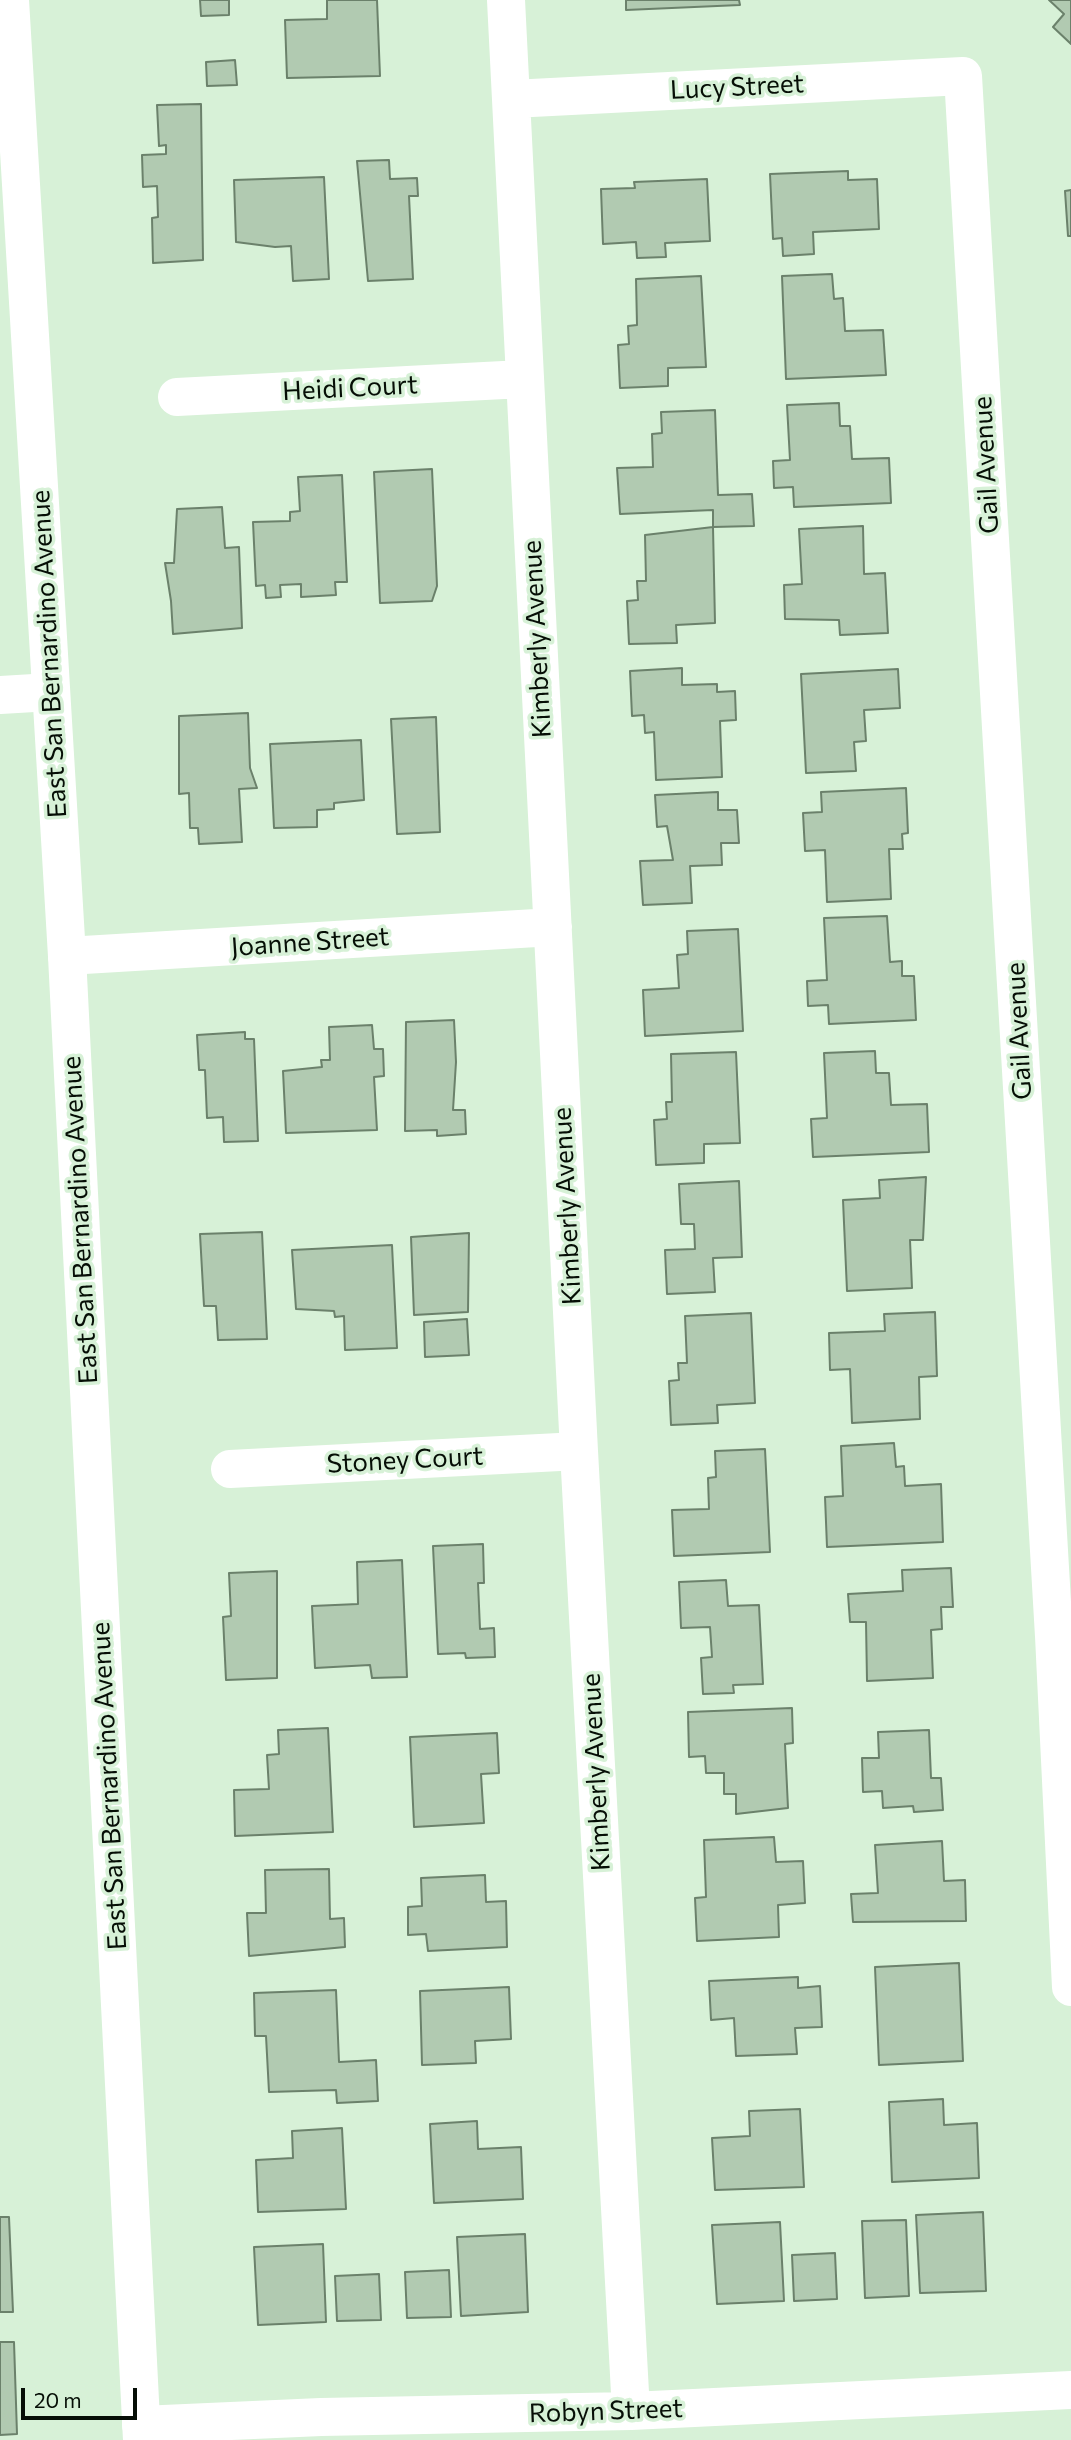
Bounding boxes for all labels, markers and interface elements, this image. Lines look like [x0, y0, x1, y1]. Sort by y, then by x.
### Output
street label: Lucy Street [669, 68, 805, 106]
street label: Heidi Court [282, 369, 418, 407]
street label: Gail Avenue [967, 395, 1005, 535]
street label: East San Bernardino Avenue [25, 489, 73, 819]
street label: Kimberly Avenue [516, 539, 558, 739]
street label: Joanne Street [230, 921, 390, 963]
street label: Gail Avenue [1000, 961, 1038, 1101]
street label: East San Bernardino Avenue [56, 1055, 104, 1385]
street label: Kimberly Avenue [546, 1106, 588, 1306]
street label: Stoney Court [326, 1440, 484, 1480]
street label: East San Bernardino Avenue [85, 1621, 133, 1951]
street label: Kimberly Avenue [575, 1672, 617, 1872]
scale bar [24, 2374, 140, 2418]
text: 20 m [34, 2387, 82, 2412]
street label: Robyn Street [529, 2393, 683, 2429]

